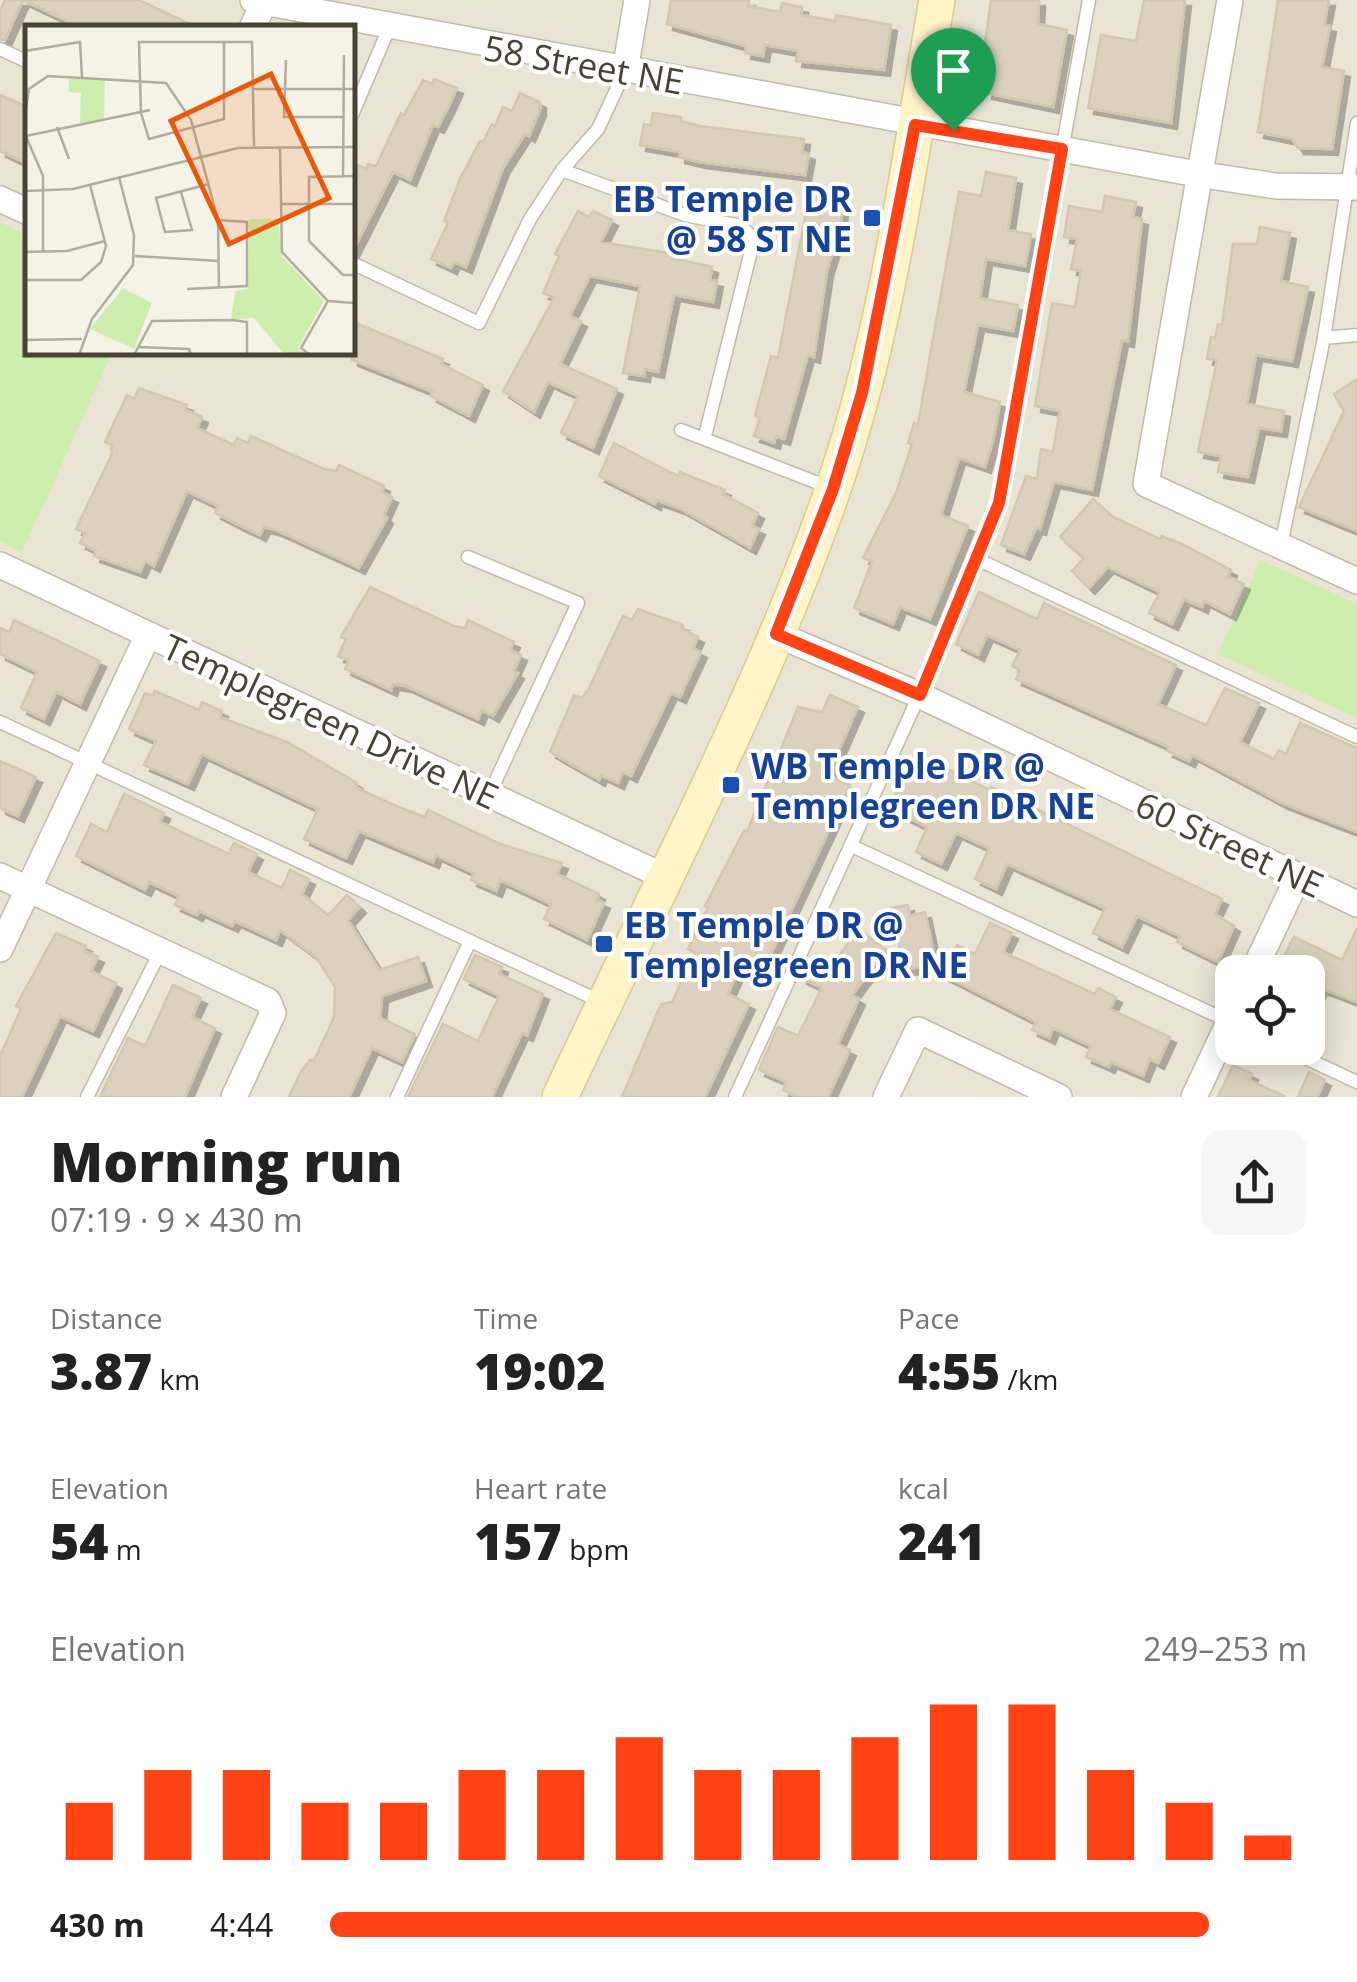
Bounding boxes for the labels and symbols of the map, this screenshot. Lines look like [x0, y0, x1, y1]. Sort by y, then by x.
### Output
street label: 58 Street NE [481, 23, 687, 105]
inset map [25, 25, 355, 355]
pin [911, 28, 996, 131]
place label: EB Temple DR @ 58 ST NE [613, 175, 853, 262]
marker: EB Temple DR @ 58 ST NE [861, 207, 883, 229]
street label: Templegreen Drive NE [156, 623, 506, 819]
place label: WB Temple DR @ Templegreen DR NE [751, 742, 1095, 829]
marker: WB Temple DR @ Templegreen DR NE [720, 774, 742, 796]
street label: 60 Street NE [1129, 780, 1331, 908]
place label: EB Temple DR @ Templegreen DR NE [624, 901, 968, 988]
marker: EB Temple DR @ Templegreen DR NE [593, 933, 615, 955]

